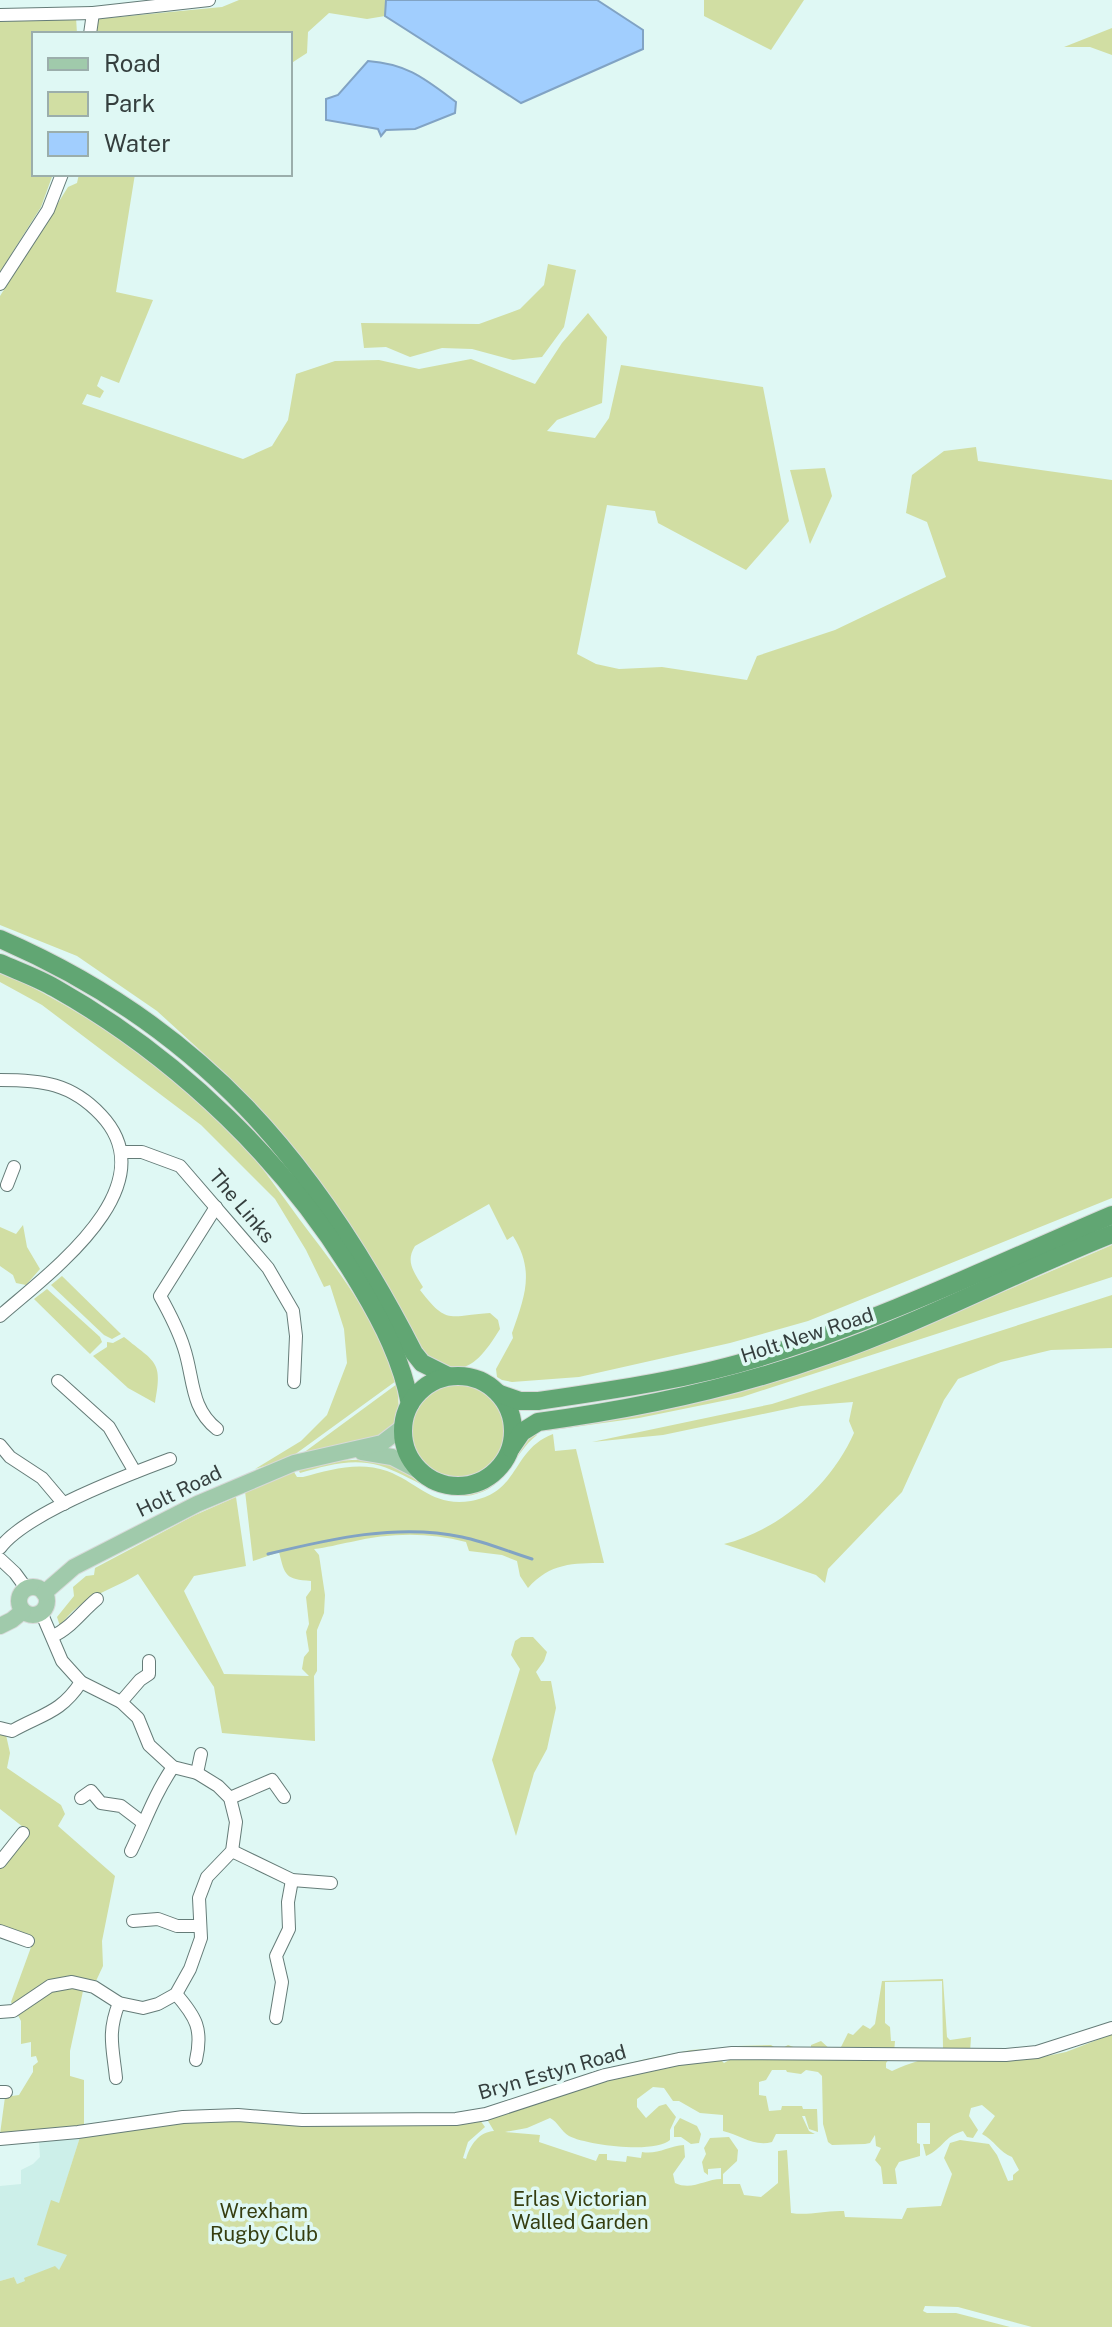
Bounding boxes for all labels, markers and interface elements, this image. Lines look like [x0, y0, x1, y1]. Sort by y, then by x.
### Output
legend [32, 32, 292, 176]
text: Road [104, 49, 161, 77]
text: Park [104, 89, 155, 117]
text: Water [104, 129, 171, 157]
street label: The Links [204, 1164, 280, 1248]
street label: Holt New Road [738, 1302, 876, 1368]
street label: Holt Road [132, 1460, 226, 1522]
street label: Bryn Estyn Road [475, 2039, 629, 2105]
park label: Erlas Victorian Walled Garden [512, 2187, 648, 2234]
park label: Wrexham Rugby Club [210, 2199, 318, 2246]

